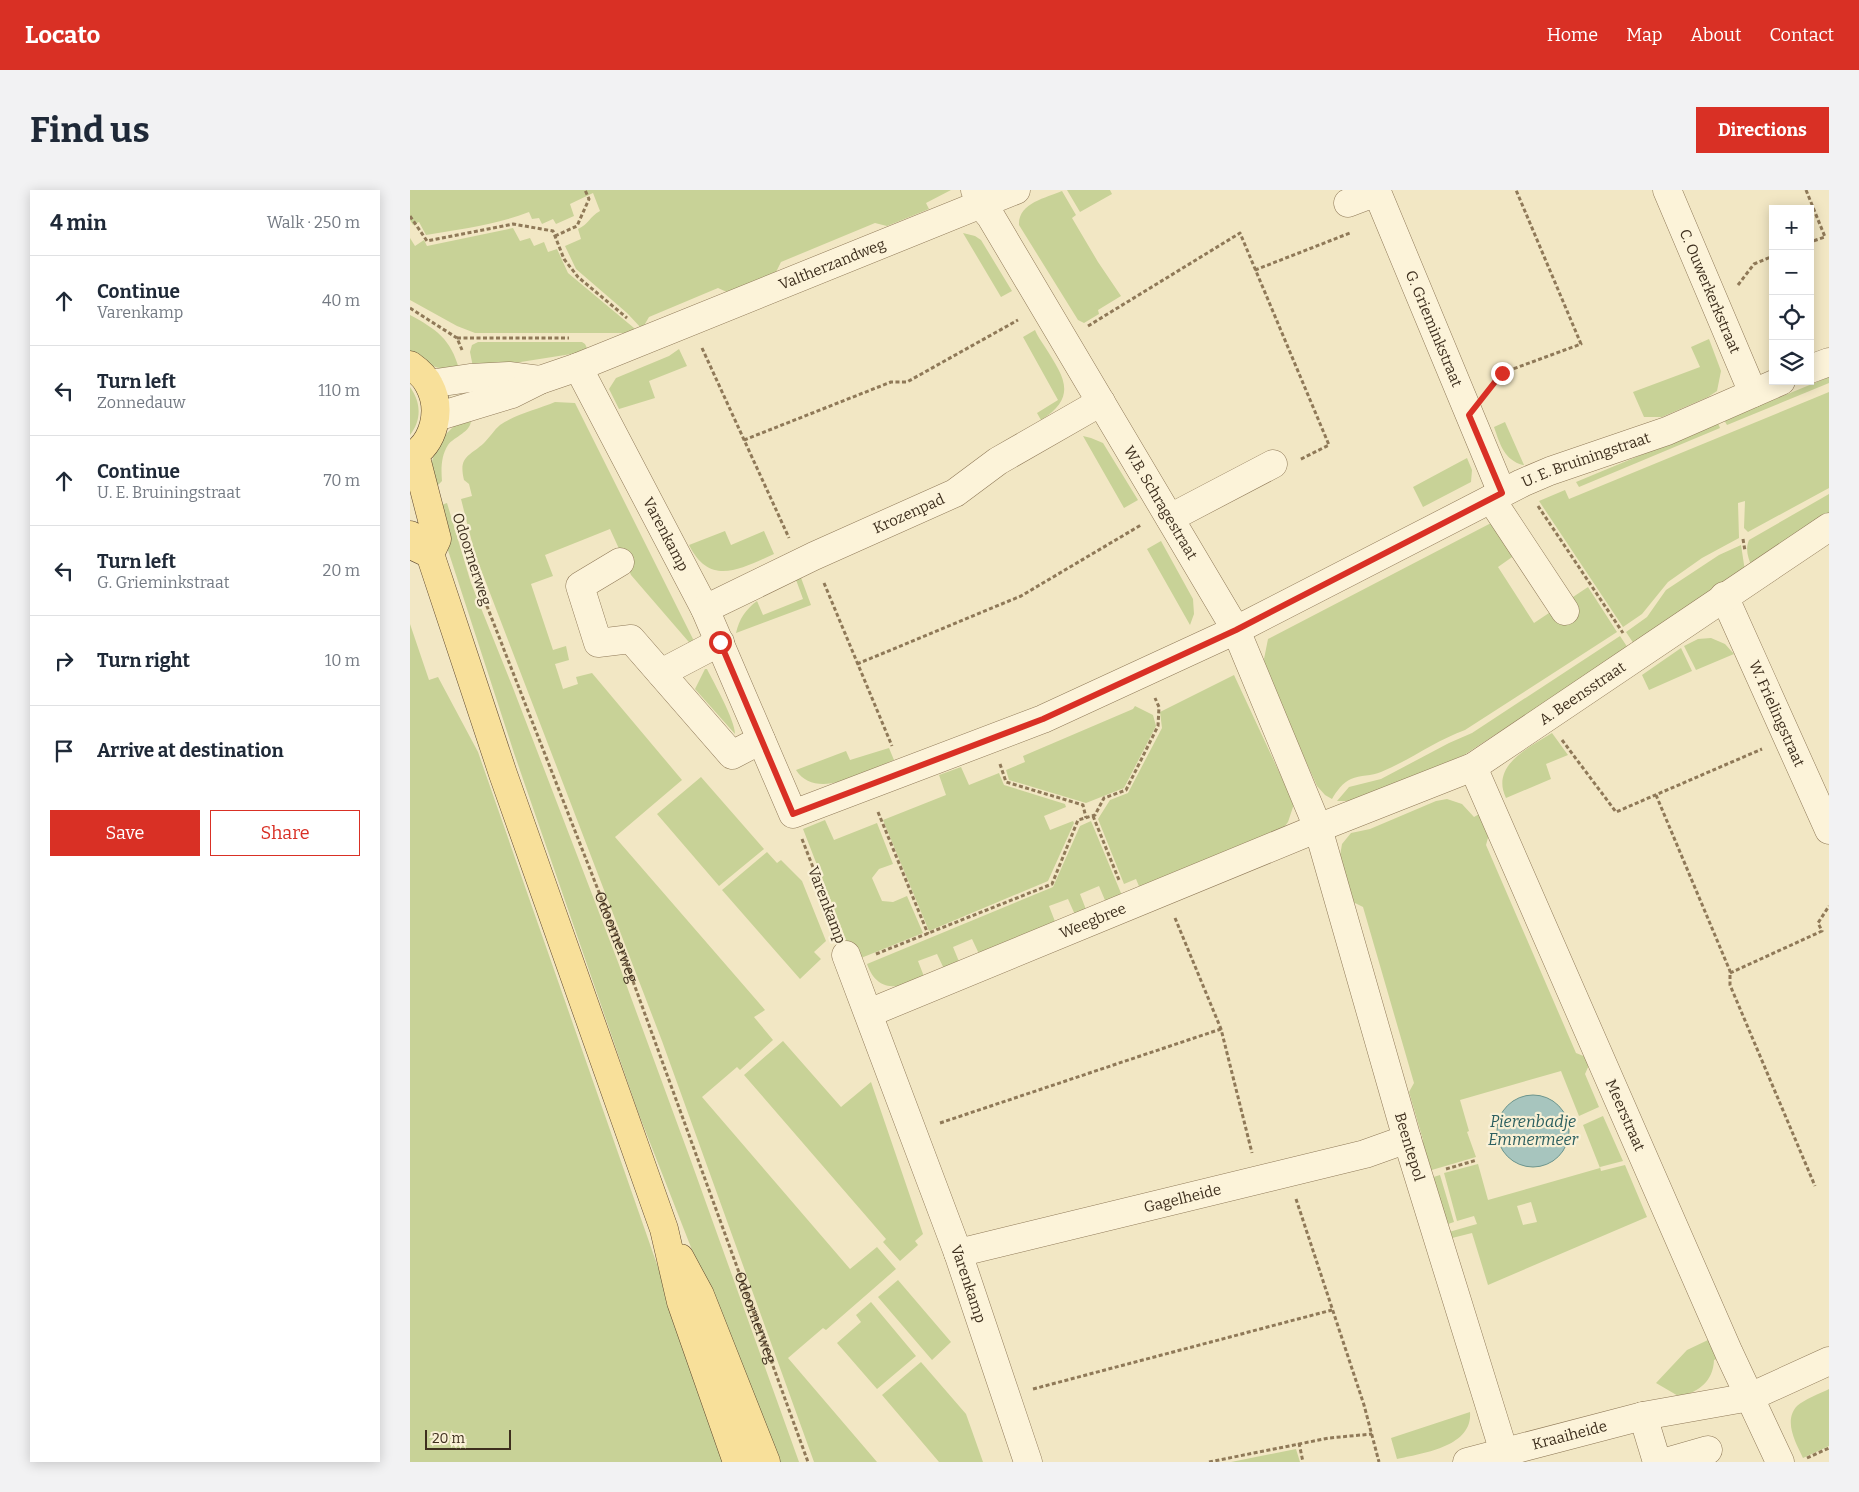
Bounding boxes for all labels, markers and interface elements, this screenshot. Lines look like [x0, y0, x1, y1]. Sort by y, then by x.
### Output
text: Locato [25, 21, 100, 49]
text: Home [1547, 24, 1598, 46]
text: Map [1626, 24, 1662, 46]
text: About [1690, 24, 1741, 46]
text: Contact [1769, 24, 1834, 46]
button: Directions [1696, 107, 1829, 153]
text: Find us [30, 109, 150, 151]
map controls [1769, 205, 1814, 385]
button: + [1769, 205, 1814, 250]
text: 4 min [50, 210, 107, 236]
text: Walk · 250 m [267, 213, 360, 232]
street label: C. Ouwerkerkstraat [1676, 226, 1744, 357]
street label: Valtherzandweg [776, 235, 888, 294]
button: − [1769, 250, 1814, 295]
street label: G. Grieminkstraat [1402, 268, 1466, 390]
text: Continue [97, 280, 180, 303]
icon: ahead [50, 287, 78, 315]
text: 40 m [322, 291, 360, 310]
button: locate [1769, 295, 1814, 340]
text: Varenkamp [97, 303, 183, 322]
button: layers [1769, 340, 1814, 385]
route end [1491, 362, 1514, 385]
text: Turn left [97, 370, 176, 393]
icon: left [50, 377, 78, 405]
text: 110 m [318, 381, 360, 400]
text: Zonnedauw [97, 393, 185, 412]
street label: U. E. Bruiningstraat [1519, 428, 1653, 491]
street label: W.B. Schragestraat [1120, 443, 1201, 563]
text: Continue [97, 460, 180, 483]
icon: ahead [50, 467, 78, 495]
text: 70 m [324, 471, 360, 490]
text: U. E. Bruiningstraat [97, 483, 241, 502]
street label: Krozenpad [870, 490, 947, 537]
street label: Varenkamp [639, 494, 693, 574]
street label: Odoornerweg [449, 510, 495, 608]
text: Turn left [97, 550, 176, 573]
icon: left [50, 557, 78, 585]
text: 20 m [323, 561, 360, 580]
text: G. Grieminkstraat [97, 573, 230, 592]
route start [709, 631, 732, 654]
icon: right [50, 647, 78, 675]
text: Turn right [97, 649, 190, 672]
text: 10 m [325, 651, 360, 670]
street label: A. Beensstraat [1536, 658, 1629, 729]
street label: W. Frielingstraat [1745, 658, 1809, 770]
icon: arrive [50, 737, 78, 765]
text: Arrive at destination [97, 739, 284, 762]
button: Save [50, 810, 200, 856]
button: Share [210, 810, 360, 856]
street label: Varenkamp [804, 864, 850, 946]
street label: Odoornerweg [591, 889, 642, 985]
street label: Weegbree [1057, 899, 1129, 943]
street label: Meerstraat [1602, 1077, 1649, 1154]
street label: Beentepol [1391, 1110, 1429, 1183]
water label: Pierenbadje Emmermeer [1488, 1112, 1580, 1149]
street label: Gagelheide [1142, 1180, 1223, 1216]
street label: Varenkamp [947, 1243, 990, 1325]
street label: Odoornerweg [730, 1269, 780, 1366]
street label: Kraaiheide [1530, 1417, 1609, 1454]
scale bar [425, 1427, 511, 1450]
text: 20 m [432, 1430, 465, 1447]

